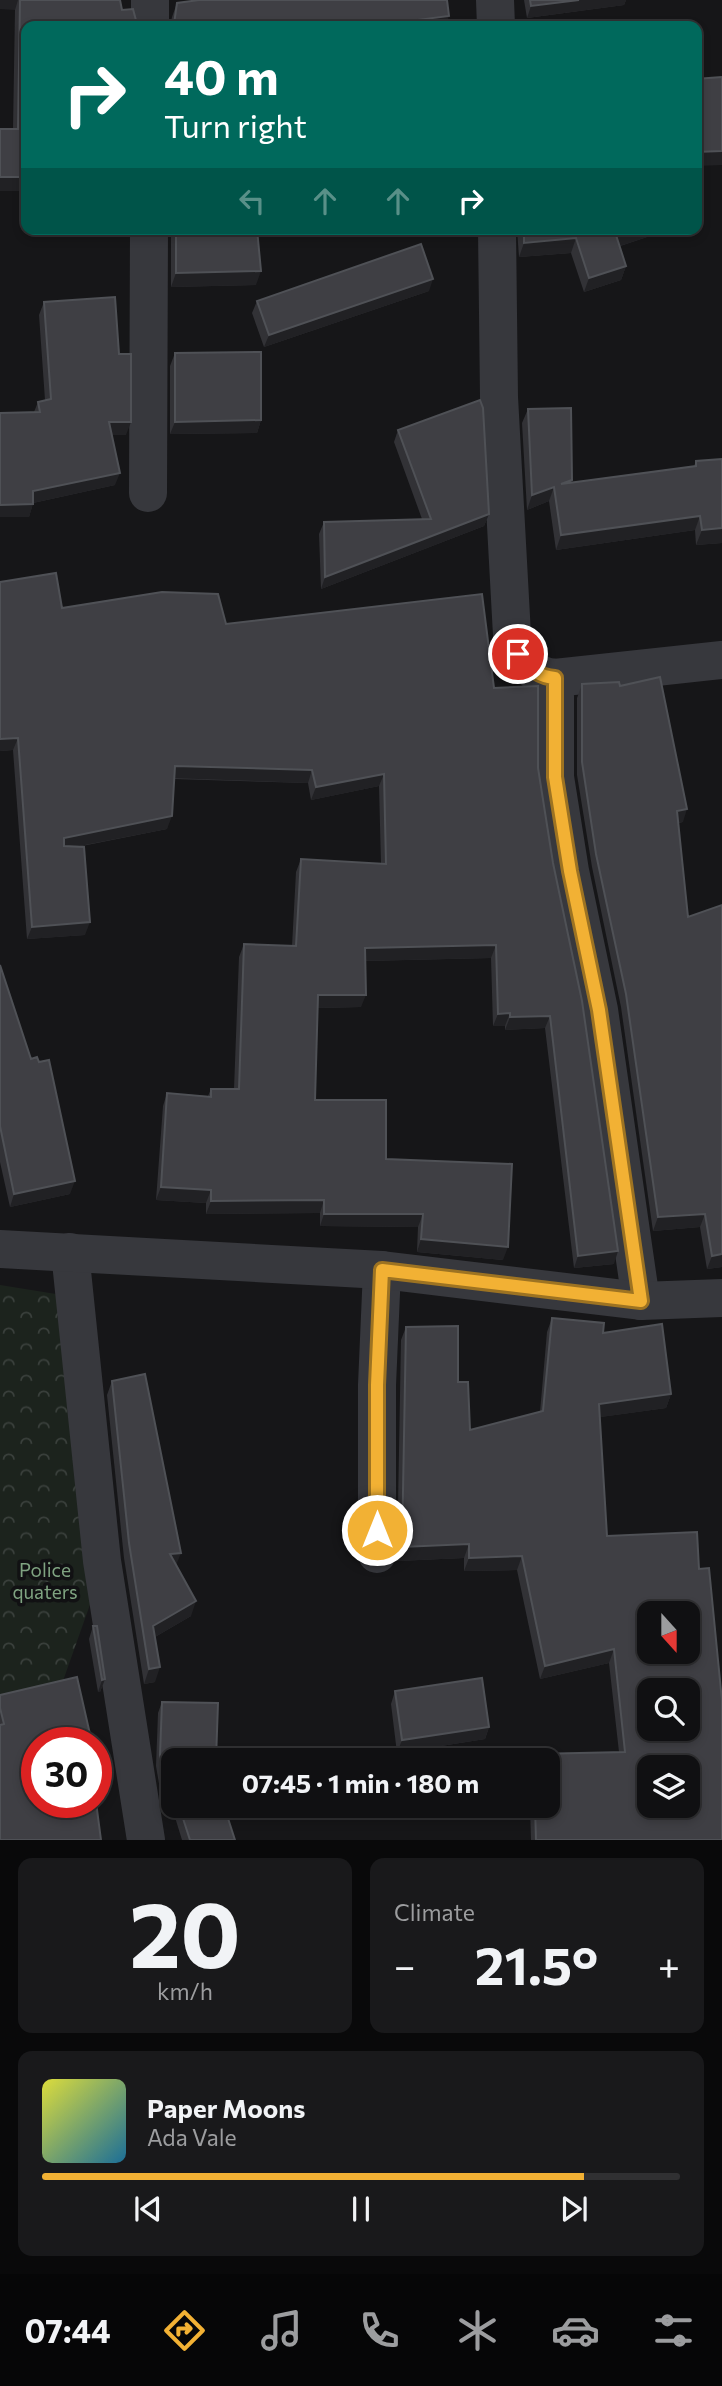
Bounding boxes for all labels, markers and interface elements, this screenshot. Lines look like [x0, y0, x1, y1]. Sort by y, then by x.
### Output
text: 40 m [164, 45, 279, 105]
icon: right [49, 49, 140, 140]
text: Turn right [164, 105, 307, 145]
icon: left [233, 182, 271, 220]
icon: ahead [306, 182, 344, 220]
icon: ahead [379, 182, 417, 220]
icon: right [452, 182, 490, 220]
pin [488, 624, 548, 684]
icon: arrive [499, 635, 537, 673]
position arrow [340, 1493, 414, 1567]
park label: Police quaters [12, 1558, 78, 1603]
north arrow [637, 1601, 700, 1664]
map controls [637, 1601, 700, 1818]
button: search [637, 1678, 700, 1741]
speed limit sign: 30 [21, 1727, 112, 1818]
button: layers [637, 1755, 700, 1818]
text: 07:45 · 1 min · 180 m [242, 1767, 479, 1798]
text: 20 [129, 1875, 241, 1987]
text: Climate [394, 1898, 475, 1926]
text: 21.5° [475, 1932, 598, 1996]
text: − [394, 1941, 416, 1988]
text: + [658, 1941, 680, 1988]
text: km/h [157, 1977, 213, 2005]
text: Paper Moons [147, 2092, 305, 2123]
text: Ada Vale [147, 2123, 237, 2151]
icon: previous [129, 2190, 167, 2228]
icon: pause [342, 2190, 380, 2228]
icon: next [555, 2190, 593, 2228]
icon: directions [160, 2306, 209, 2355]
icon: music [257, 2306, 306, 2355]
icon: phone [355, 2306, 404, 2355]
icon: climate [453, 2306, 502, 2355]
icon: car [551, 2306, 600, 2355]
icon: filters [649, 2306, 698, 2355]
text: 07:44 [24, 2310, 111, 2350]

